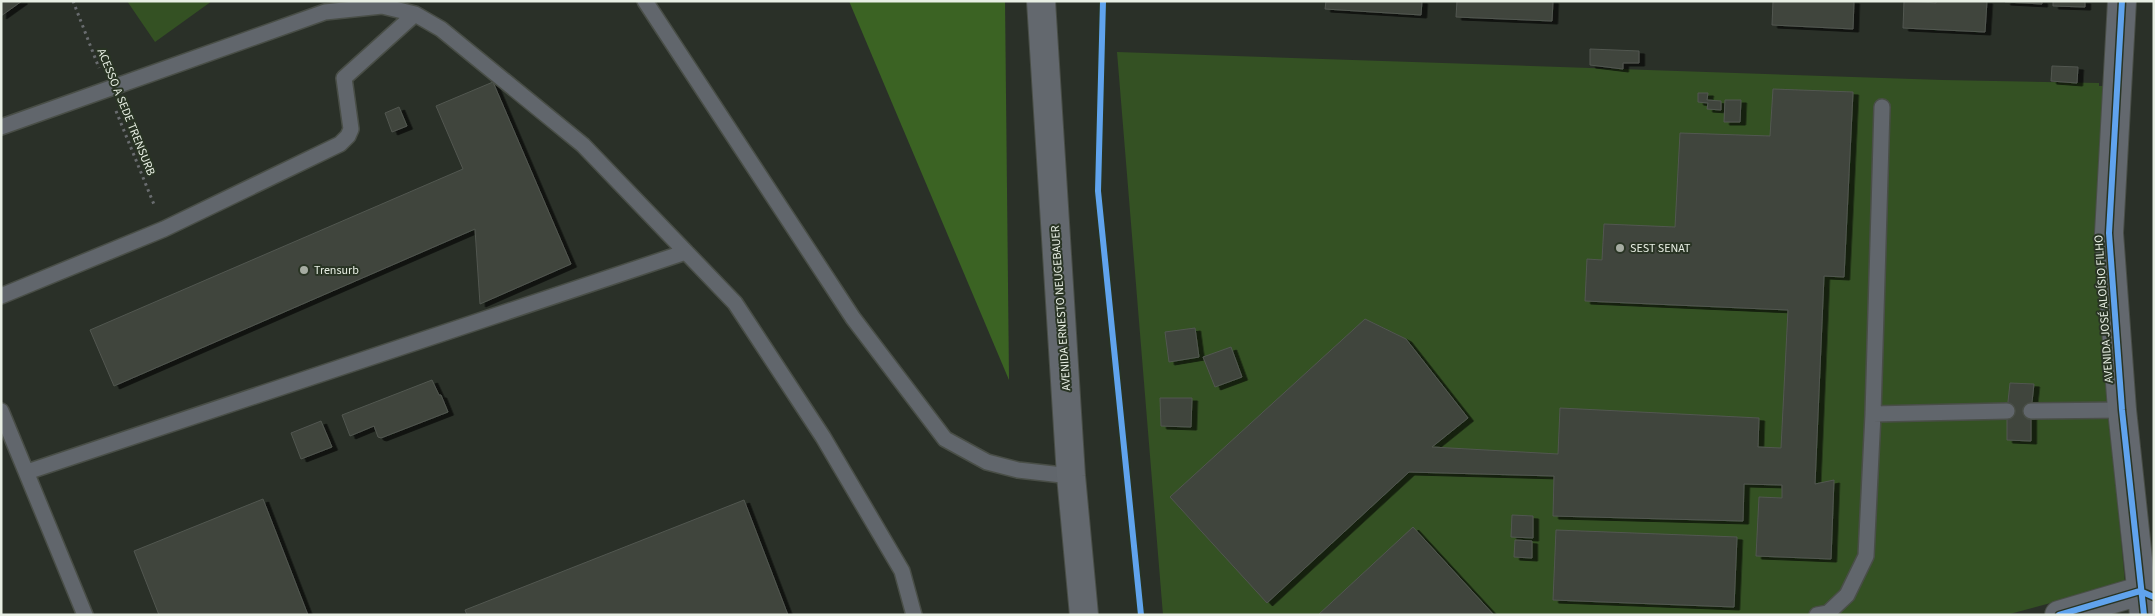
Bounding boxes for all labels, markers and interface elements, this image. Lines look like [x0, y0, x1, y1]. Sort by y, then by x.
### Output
street label: ACESSO A SEDE TRENSURB [93, 46, 159, 178]
street label: AVENIDA ERNESTO NEUGEBAUER [1047, 225, 1075, 391]
street label: AVENIDA JOSÉ ALOÍSIO FILHO [2090, 234, 2118, 384]
place label: SEST SENAT [1630, 240, 1691, 257]
marker: SEST SENAT [1614, 242, 1626, 254]
place label: Trensurb [314, 262, 359, 279]
marker: Trensurb [298, 264, 310, 276]

